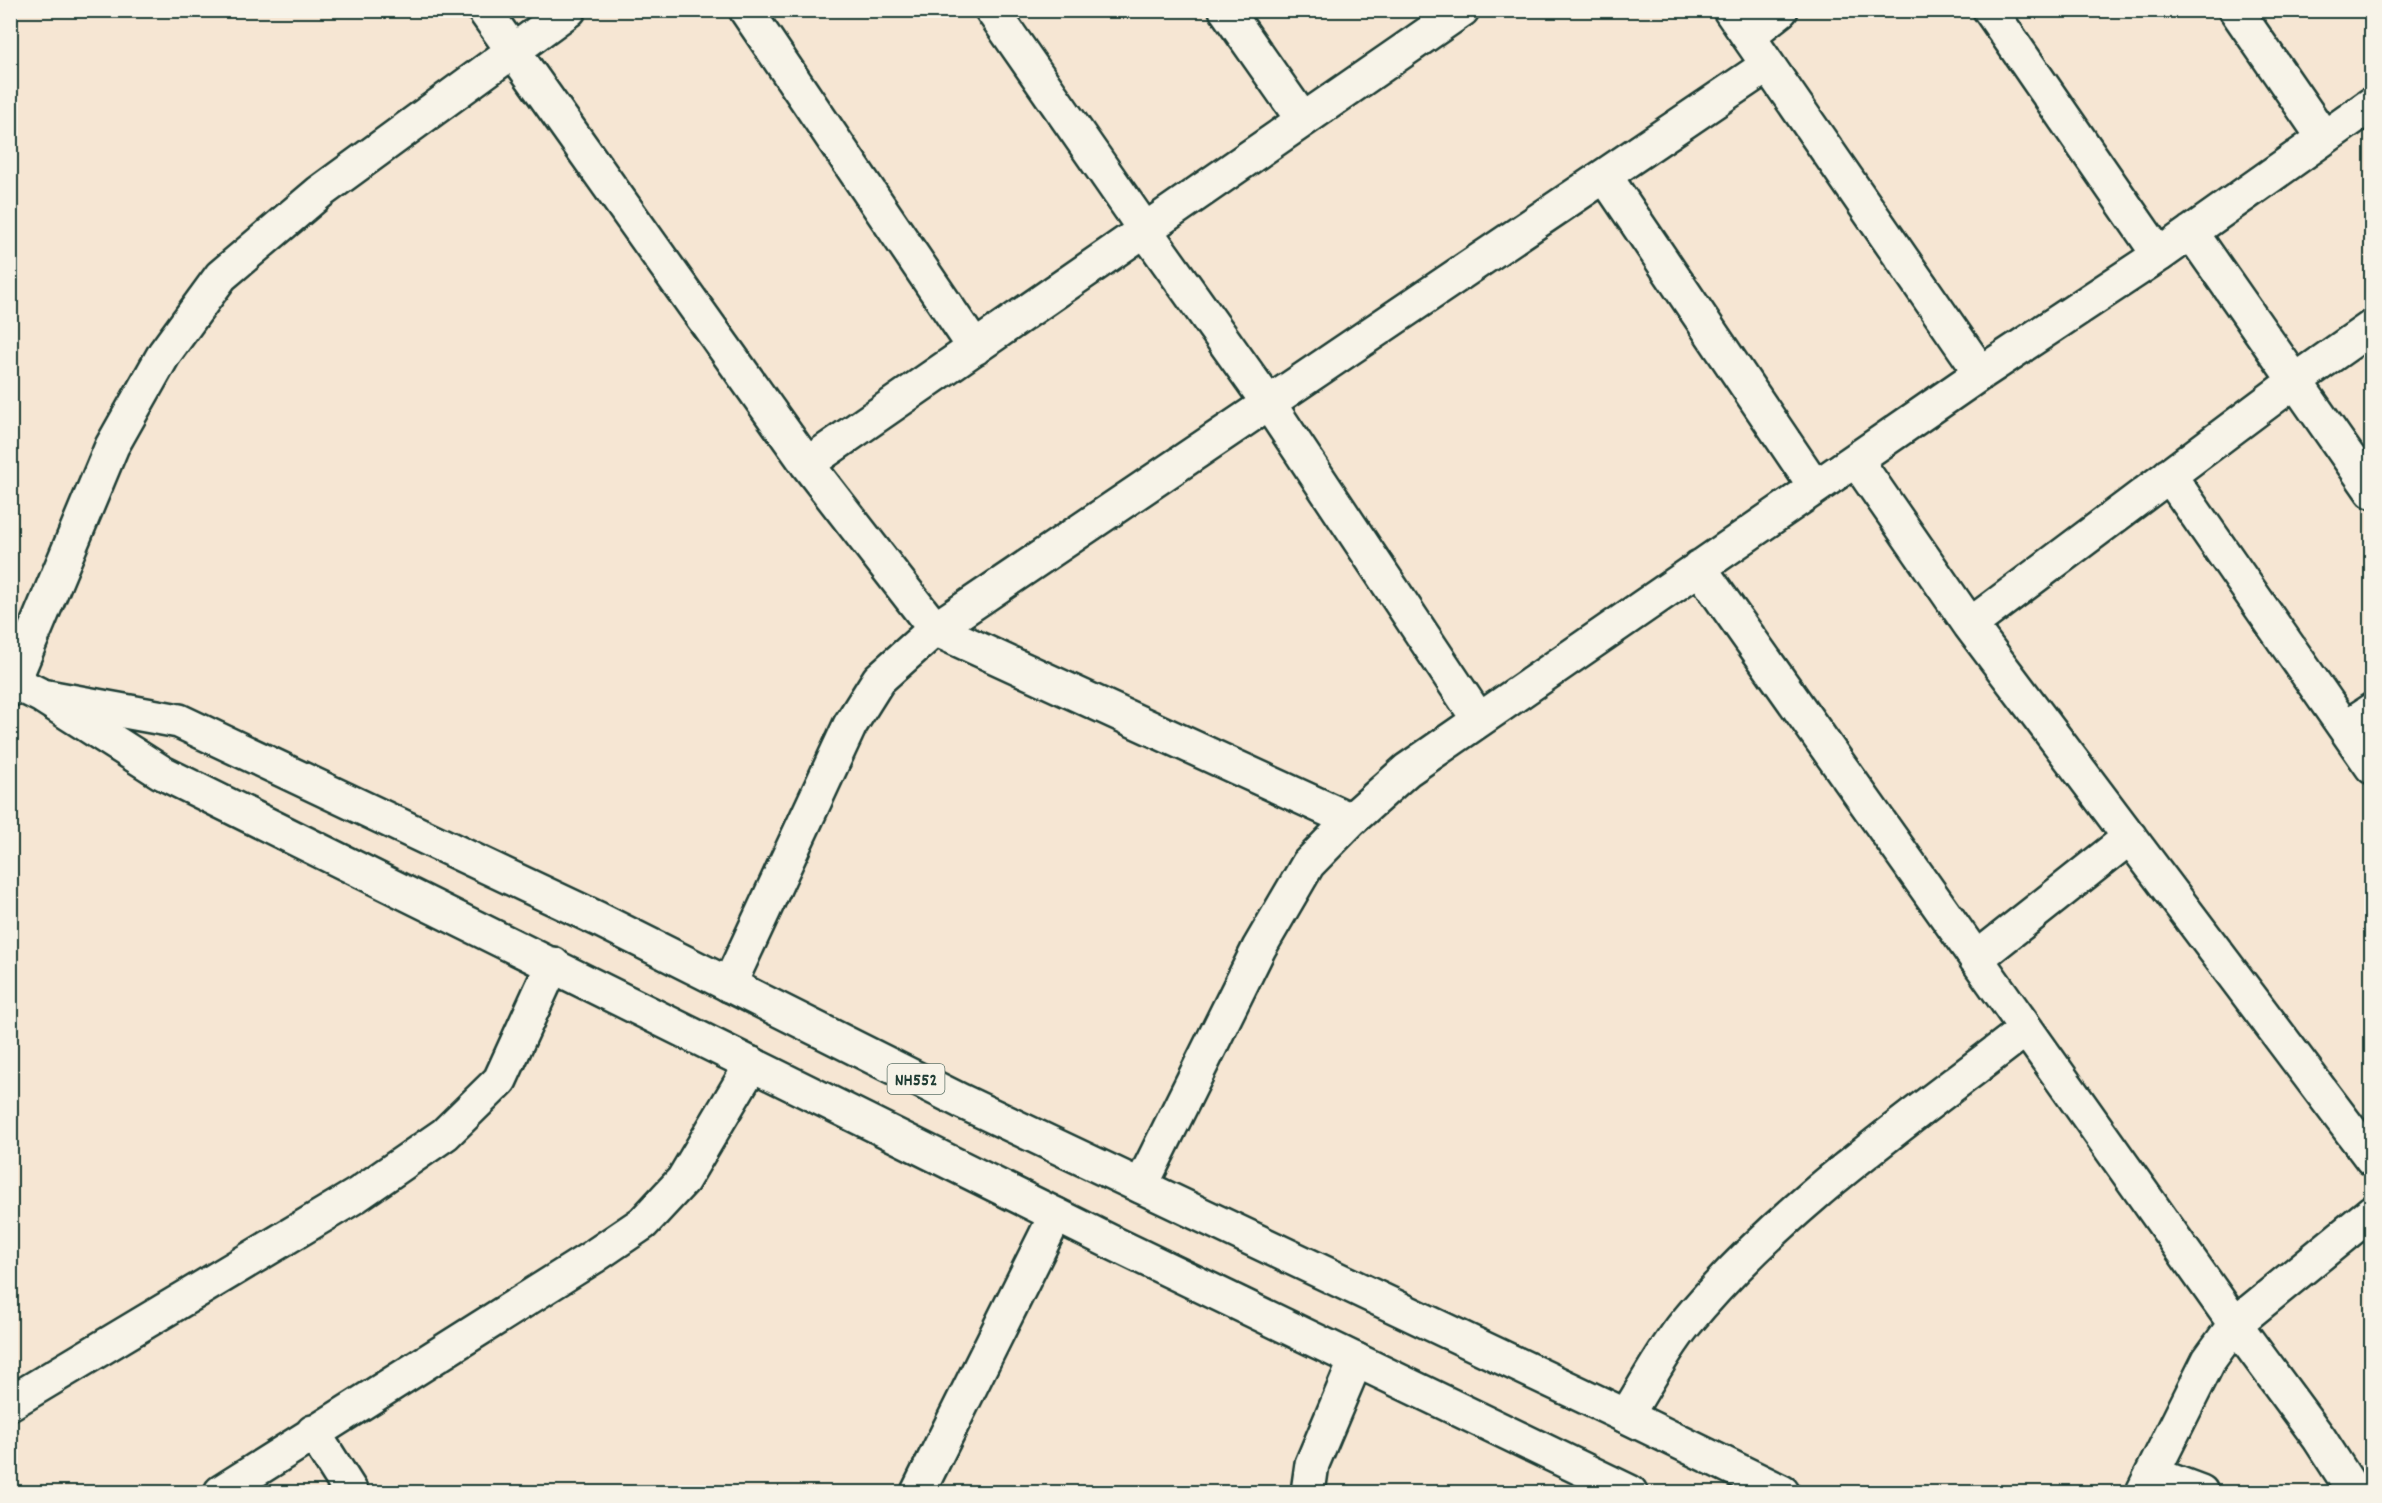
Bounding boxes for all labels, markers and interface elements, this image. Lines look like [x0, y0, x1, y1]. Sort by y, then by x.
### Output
road number: NH552 [888, 1064, 944, 1094]

